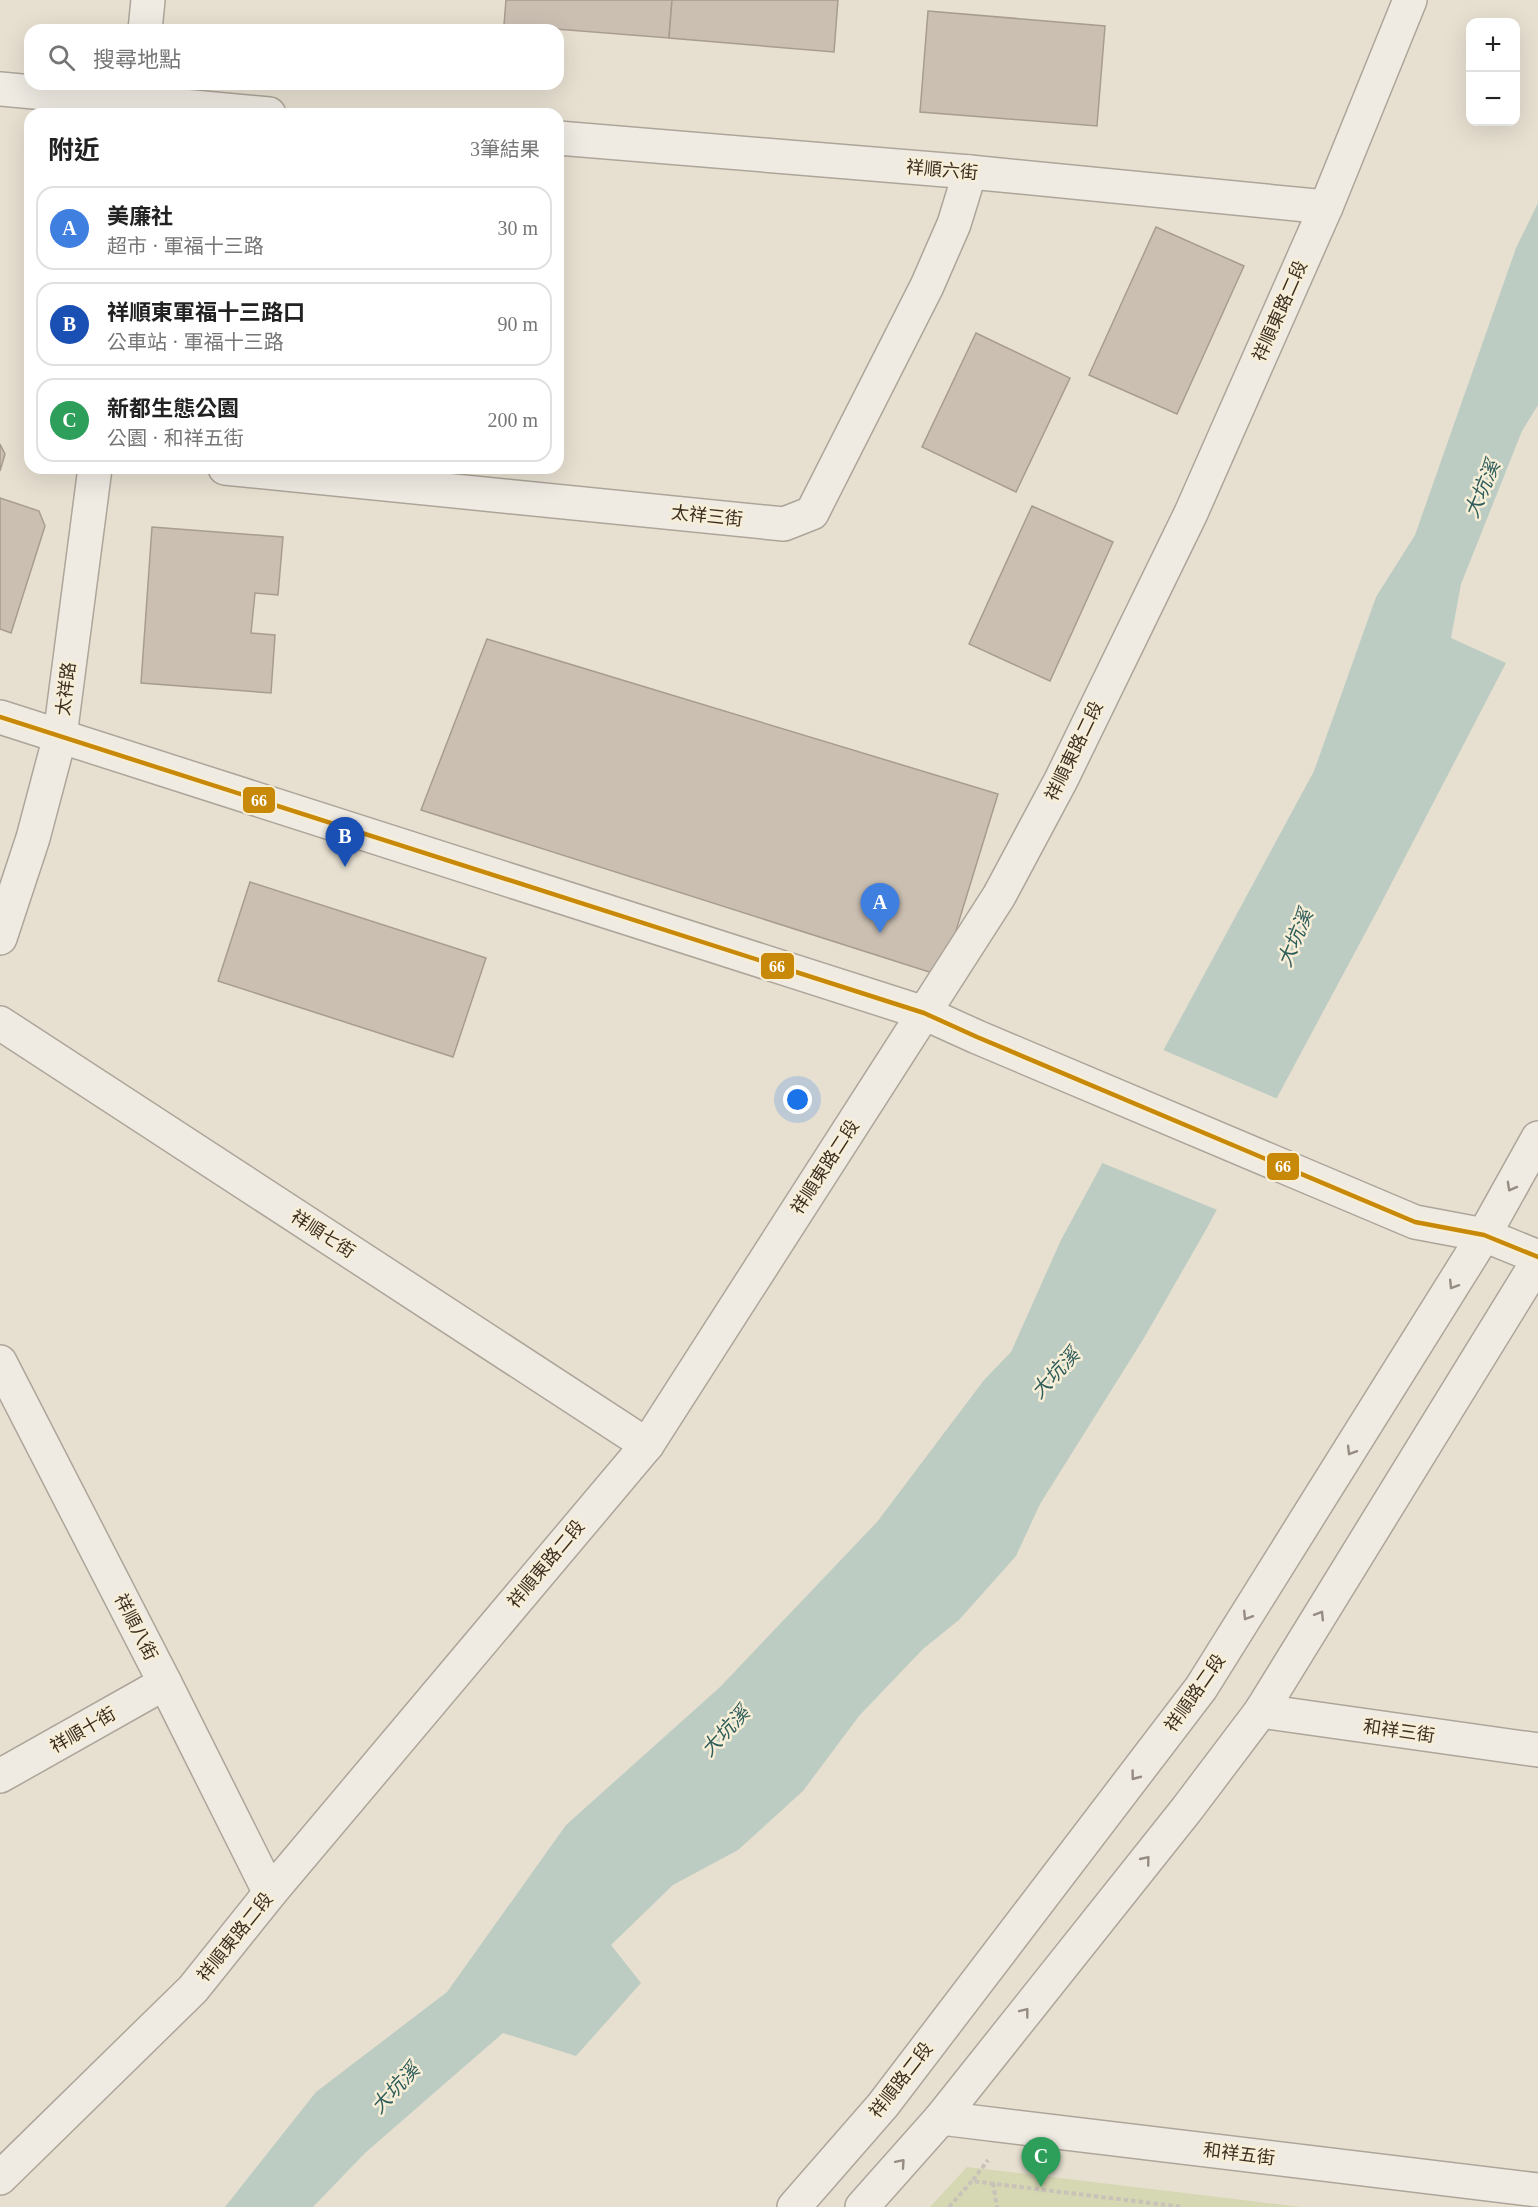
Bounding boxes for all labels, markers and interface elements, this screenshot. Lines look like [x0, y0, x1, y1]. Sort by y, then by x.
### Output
map controls [1466, 18, 1520, 126]
button: + [1466, 18, 1520, 72]
search box [24, 24, 564, 90]
icon: search [45, 41, 78, 74]
text: 搜尋地點 [93, 47, 181, 72]
button: − [1466, 72, 1520, 126]
text: 附近 [48, 136, 100, 165]
text: 3筆結果 [470, 138, 540, 160]
street label: 祥順六街 [905, 157, 979, 183]
text: 美廉社 [107, 204, 173, 229]
text: A [62, 217, 77, 239]
text: 30 m [497, 217, 538, 239]
text: 超市 · 軍福十三路 [107, 235, 264, 257]
street label: 祥順東路二段 [1249, 258, 1311, 364]
text: 祥順東軍福十三路口 [107, 300, 305, 325]
text: B [63, 313, 76, 335]
text: 90 m [497, 313, 538, 335]
text: 公車站 · 軍福十三路 [107, 331, 284, 353]
text: 新都生態公園 [107, 396, 239, 421]
text: C [62, 409, 77, 431]
text: 200 m [487, 409, 538, 431]
text: 公園 · 和祥五街 [107, 427, 244, 449]
water label: 大坑溪 [1460, 454, 1505, 521]
street label: 太祥三街 [670, 502, 744, 530]
street label: 太祥路 [53, 661, 79, 717]
street label: 祥順東路二段 [1041, 698, 1107, 804]
line badge: 66 [242, 786, 276, 814]
text: 66 [251, 792, 267, 809]
pin: B [326, 818, 364, 867]
pin: A [860, 884, 900, 933]
water label: 大坑溪 [1273, 903, 1318, 970]
line badge: 66 [760, 952, 795, 980]
text: 66 [769, 958, 785, 975]
your location [783, 1085, 812, 1114]
street label: 祥順東路二段 [787, 1116, 863, 1218]
line badge: 66 [1266, 1152, 1300, 1181]
text: 66 [1275, 1158, 1291, 1175]
one-way arrow [1507, 1180, 1518, 1191]
street label: 祥順七街 [287, 1206, 359, 1262]
one-way arrow [1449, 1278, 1460, 1289]
water label: 大坑溪 [1026, 1341, 1086, 1402]
one-way arrow [1346, 1445, 1358, 1455]
street label: 祥順東路二段 [504, 1516, 588, 1612]
street label: 祥順八街 [111, 1590, 161, 1664]
one-way arrow [1243, 1609, 1254, 1620]
one-way arrow [1312, 1611, 1323, 1622]
street label: 祥順路二段 [1161, 1650, 1229, 1736]
water label: 大坑溪 [696, 1699, 756, 1760]
street label: 祥順十街 [47, 1703, 119, 1757]
street label: 和祥三街 [1362, 1716, 1436, 1746]
one-way arrow [1132, 1769, 1143, 1780]
one-way arrow [1139, 1856, 1150, 1867]
street label: 祥順東路二段 [193, 1889, 277, 1985]
one-way arrow [1017, 2008, 1028, 2019]
street label: 祥順路二段 [865, 2038, 937, 2122]
water label: 大坑溪 [366, 2056, 426, 2117]
pin: C [1022, 2138, 1060, 2187]
street label: 和祥五街 [1202, 2140, 1276, 2168]
one-way arrow [894, 2159, 905, 2170]

